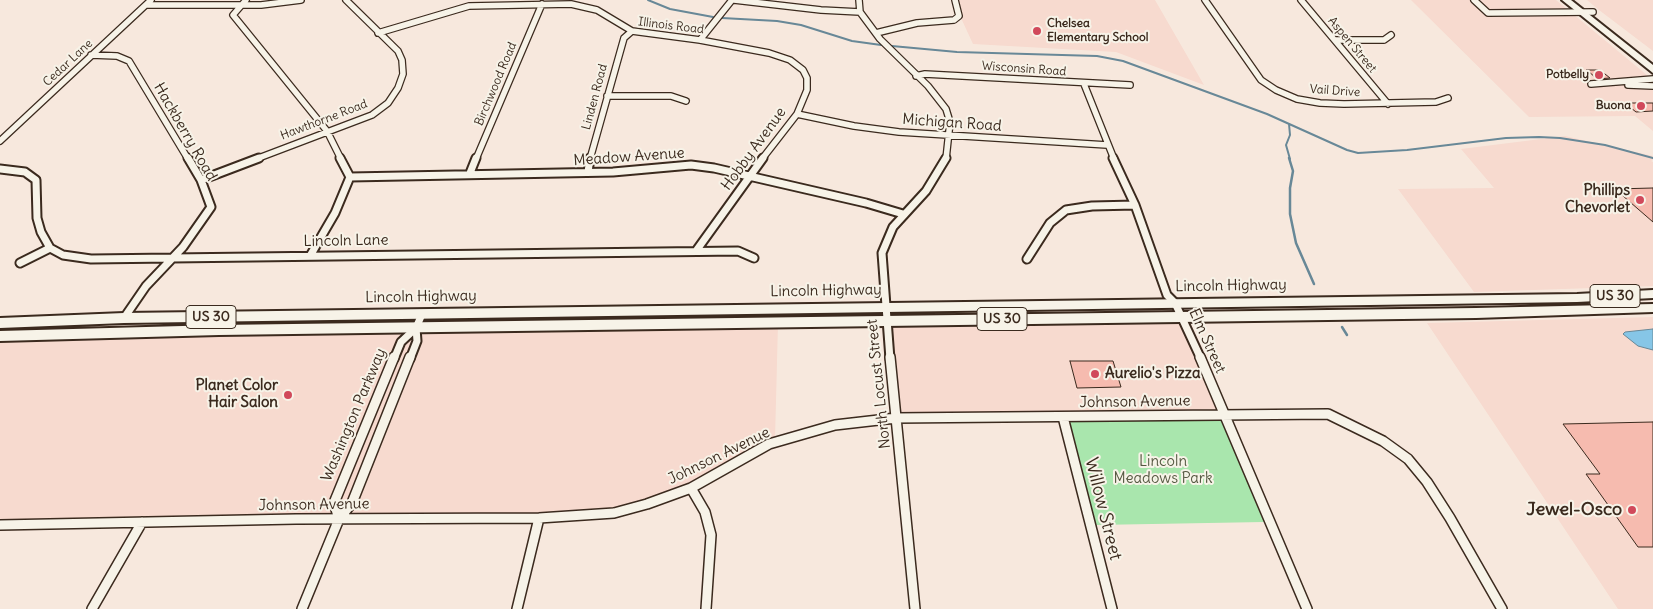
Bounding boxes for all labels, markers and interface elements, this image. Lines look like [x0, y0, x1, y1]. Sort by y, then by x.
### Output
street label: Aspen Street [1325, 14, 1379, 76]
street label: Illinois Road [637, 15, 705, 37]
place label: Chelsea Elementary School [1047, 17, 1148, 45]
marker: Chelsea Elementary School [1031, 25, 1043, 37]
street label: Cedar Lane [40, 36, 96, 90]
street label: Birchwood Road [472, 40, 520, 128]
street label: Wisconsin Road [981, 59, 1067, 79]
street label: Linden Road [579, 63, 611, 131]
place label: Potbelly [1546, 68, 1589, 82]
marker: Potbelly [1593, 69, 1605, 81]
street label: Hackberry Road [150, 80, 220, 184]
street label: Vail Drive [1309, 82, 1361, 100]
street label: Hawthorne Road [279, 97, 369, 143]
place label: Buona [1596, 99, 1631, 113]
marker: Buona [1635, 100, 1647, 112]
street label: Hobby Avenue [718, 104, 790, 194]
street label: Michigan Road [902, 111, 1002, 135]
street label: Meadow Avenue [573, 144, 685, 170]
place label: Phillips Chevorlet [1565, 182, 1630, 217]
marker: Phillips Chevorlet [1634, 194, 1646, 206]
street label: Lincoln Lane [303, 231, 389, 251]
street label: Lincoln Highway [1175, 276, 1287, 296]
street label: Lincoln Highway [770, 281, 882, 301]
road number: US 30 [1590, 284, 1640, 308]
street label: Lincoln Highway [365, 287, 477, 307]
road number: US 30 [186, 306, 236, 328]
street label: Elm Street [1185, 306, 1229, 376]
road number: US 30 [977, 308, 1027, 330]
street label: North Locust Street [863, 318, 895, 450]
street label: Washington Parkway [318, 346, 390, 484]
place label: Aurelio's Pizza [1105, 365, 1200, 383]
marker: Aurelio's Pizza [1089, 368, 1101, 380]
place label: Planet Color Hair Salon [196, 377, 278, 412]
marker: Planet Color Hair Salon [282, 389, 294, 401]
street label: Johnson Avenue [1079, 392, 1191, 412]
street label: Johnson Avenue [665, 424, 773, 488]
park label: Lincoln Meadows Park [1113, 453, 1213, 488]
street label: Willow Street [1080, 455, 1126, 563]
street label: Johnson Avenue [258, 495, 370, 515]
place label: Jewel-Osco [1526, 499, 1622, 521]
marker: Jewel-Osco [1626, 504, 1638, 516]

